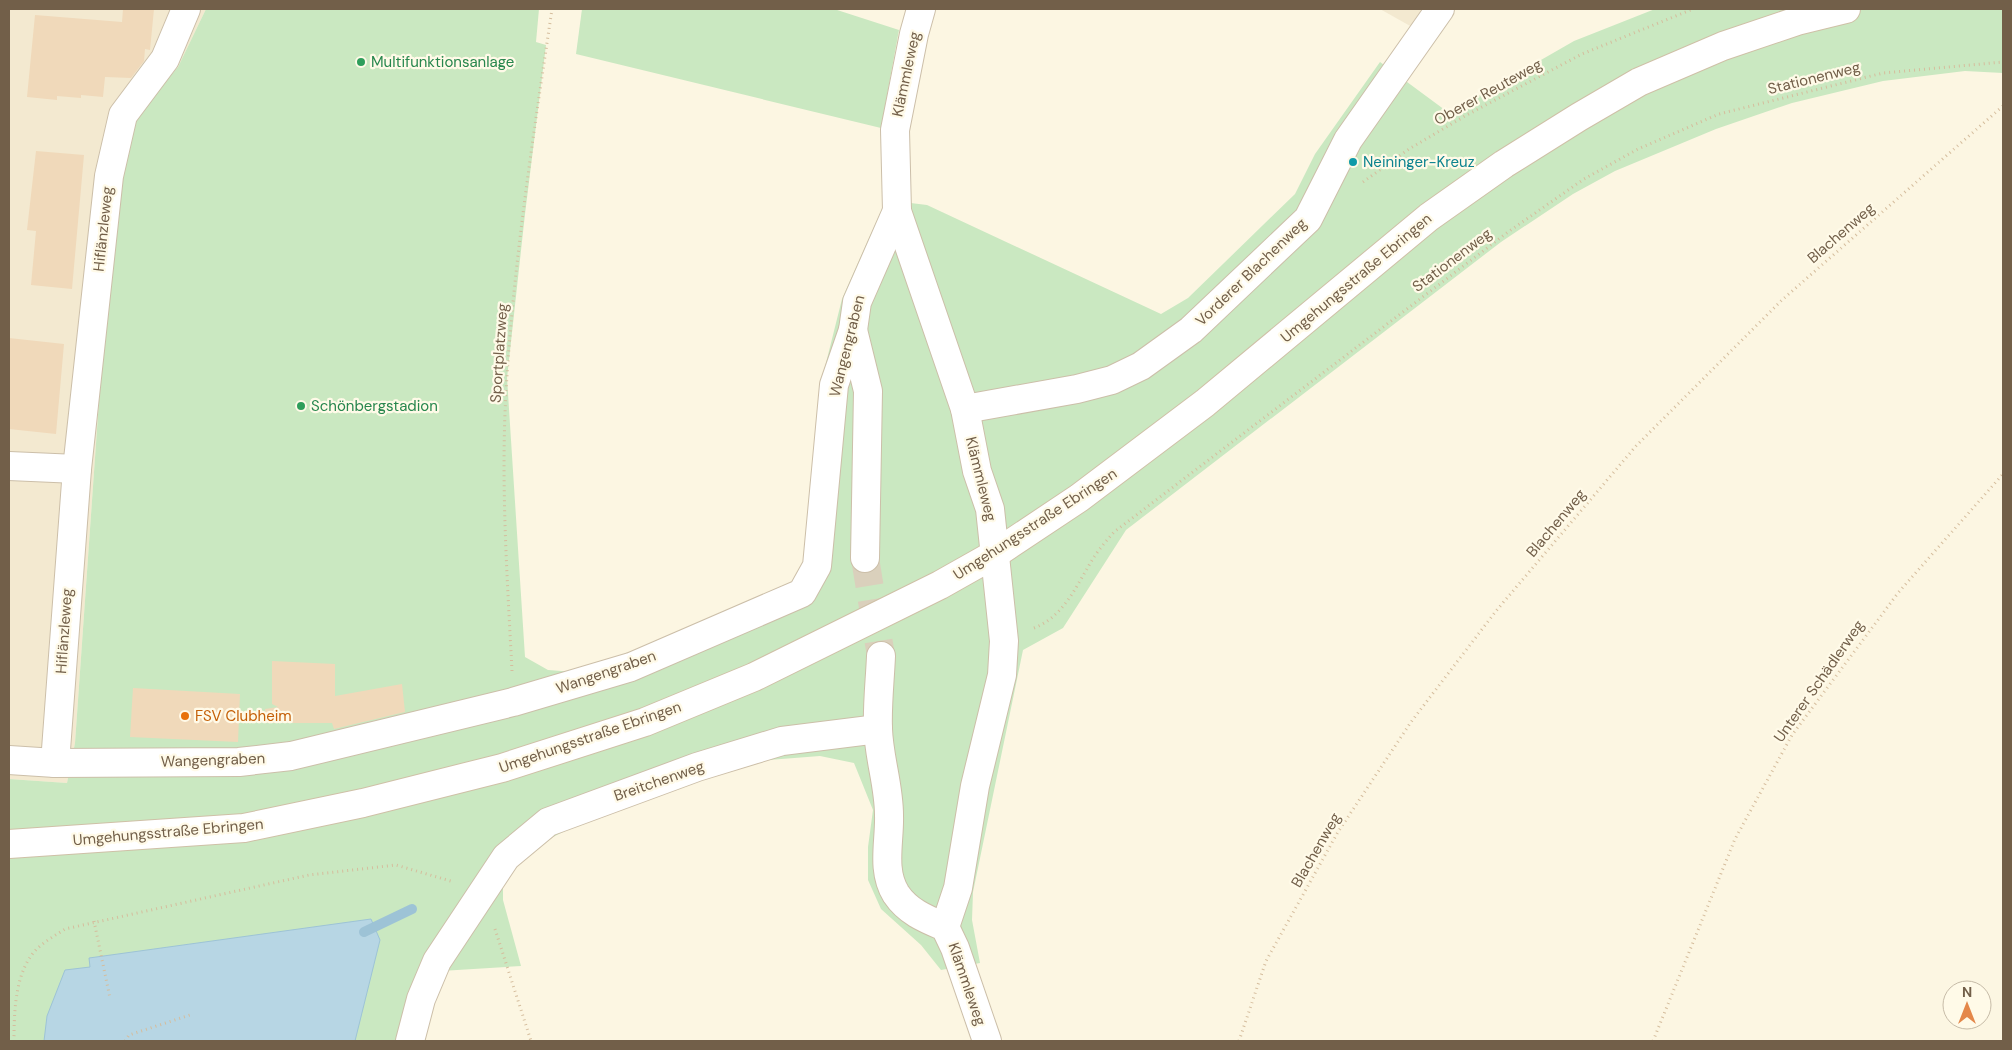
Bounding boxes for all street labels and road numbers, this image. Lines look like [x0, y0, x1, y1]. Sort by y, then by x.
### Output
street label: Klämmleweg [887, 30, 925, 118]
street label: Oberer Reuteweg [1431, 54, 1545, 130]
street label: Stationenweg [1766, 57, 1862, 99]
street label: Hiflänzleweg [89, 185, 117, 273]
street label: Blachenweg [1803, 198, 1879, 268]
street label: Umgehungsstraße Ebringen [1276, 209, 1436, 347]
street label: Vorderer Blachenweg [1191, 214, 1311, 330]
street label: Stationenweg [1408, 224, 1496, 296]
street label: Wangengraben [825, 293, 869, 399]
street label: Sportplatzweg [486, 302, 512, 404]
street label: Klämmleweg [961, 435, 1001, 523]
street label: Umgehungsstraße Ebringen [949, 464, 1121, 584]
street label: Blachenweg [1522, 485, 1590, 561]
street label: Hiflänzleweg [51, 588, 77, 674]
street label: Unterer Schädlerweg [1769, 616, 1869, 746]
street label: Wangengraben [553, 646, 659, 698]
street label: Umgehungsstraße Ebringen [496, 696, 684, 778]
street label: Wangengraben [161, 748, 265, 772]
street label: Breitchenweg [611, 756, 707, 806]
street label: Blachenweg [1287, 809, 1345, 891]
street label: Umgehungsstraße Ebringen [72, 814, 264, 850]
street label: Klämmleweg [943, 940, 991, 1028]

